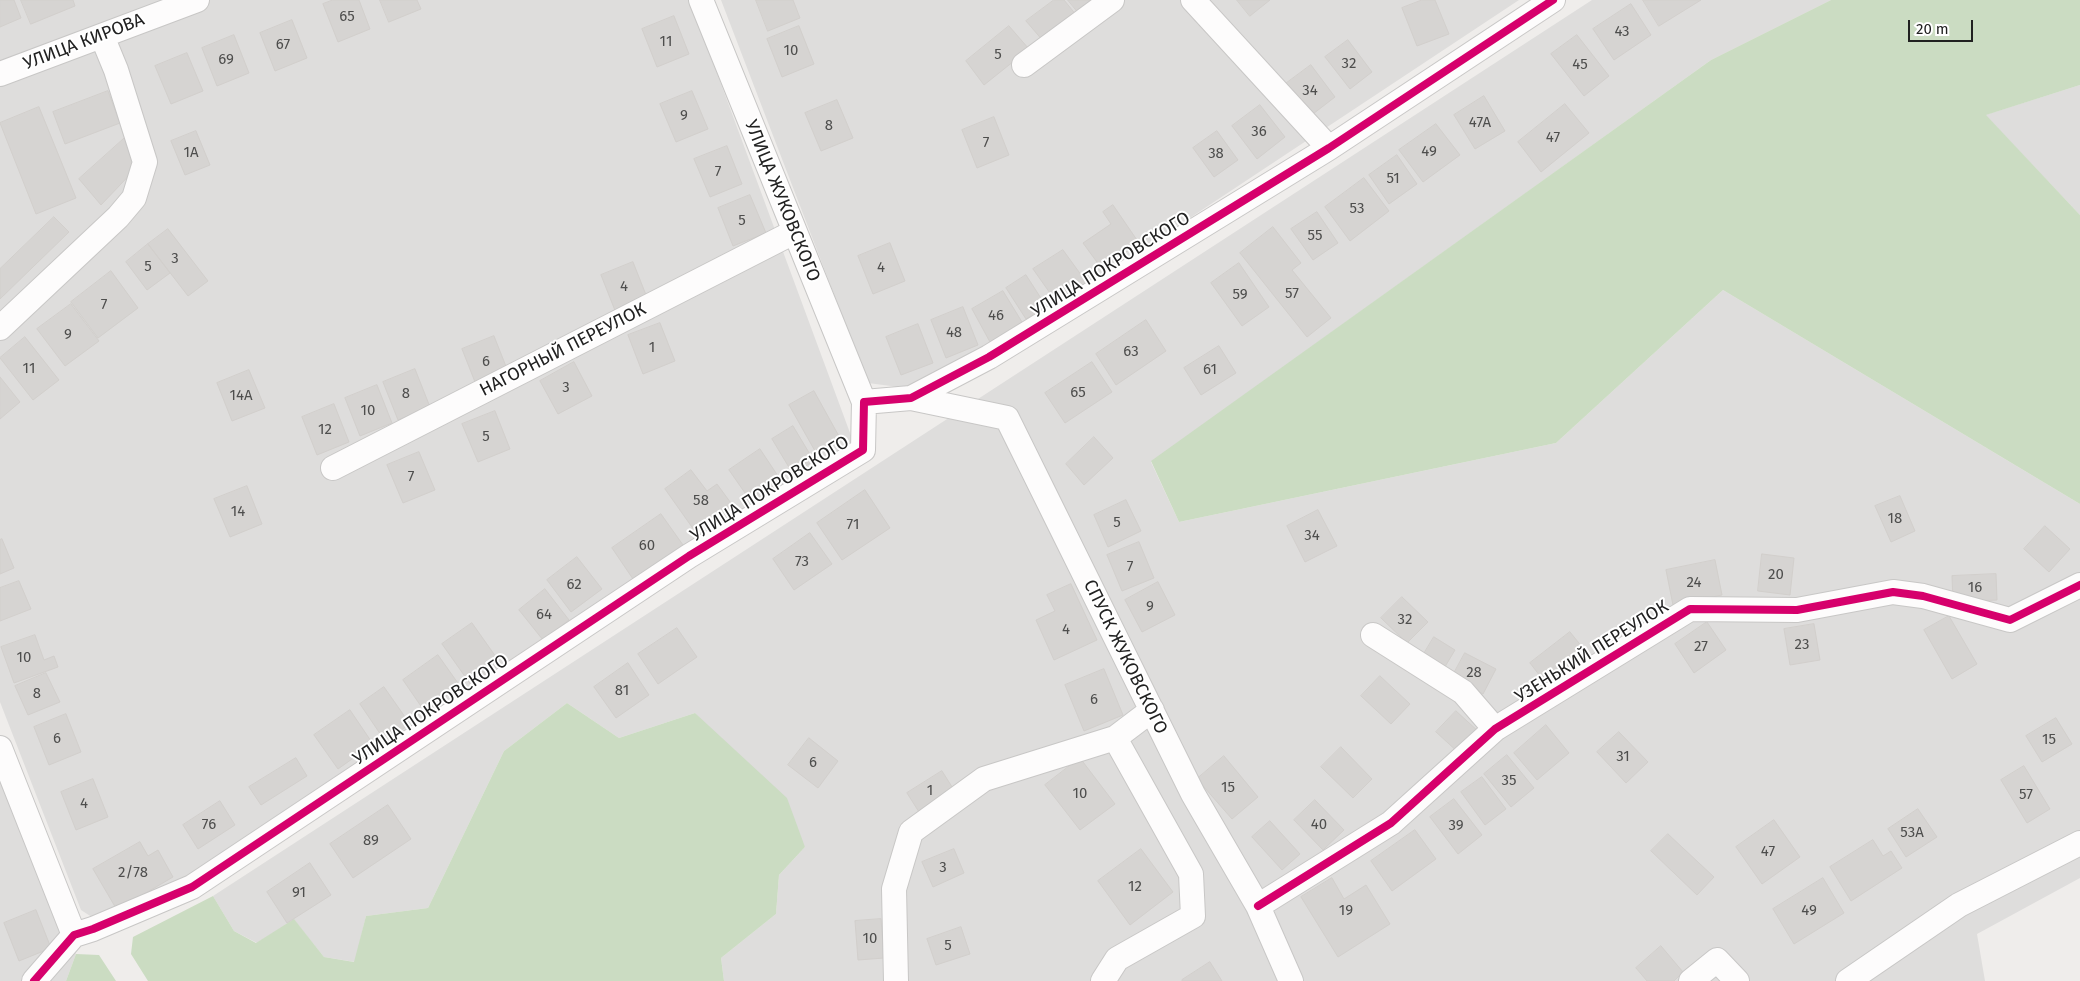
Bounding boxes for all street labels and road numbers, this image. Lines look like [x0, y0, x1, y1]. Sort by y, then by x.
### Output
street label: УЛИЦА КИРОВА [21, 9, 147, 75]
street label: УЛИЦА ЖУКОВСКОГО [740, 117, 824, 285]
street label: УЛИЦА ПОКРОВСКОГО [1028, 207, 1194, 323]
street label: НАГОРНЫЙ ПЕРЕУЛОК [476, 299, 650, 401]
street label: УЛИЦА ПОКРОВСКОГО [687, 431, 853, 547]
street label: СПУСК ЖУКОВСКОГО [1078, 576, 1172, 738]
street label: УЗЕНЬКИЙ ПЕРЕУЛОК [1511, 596, 1673, 708]
street label: УЛИЦА ПОКРОВСКОГО [349, 650, 513, 770]

